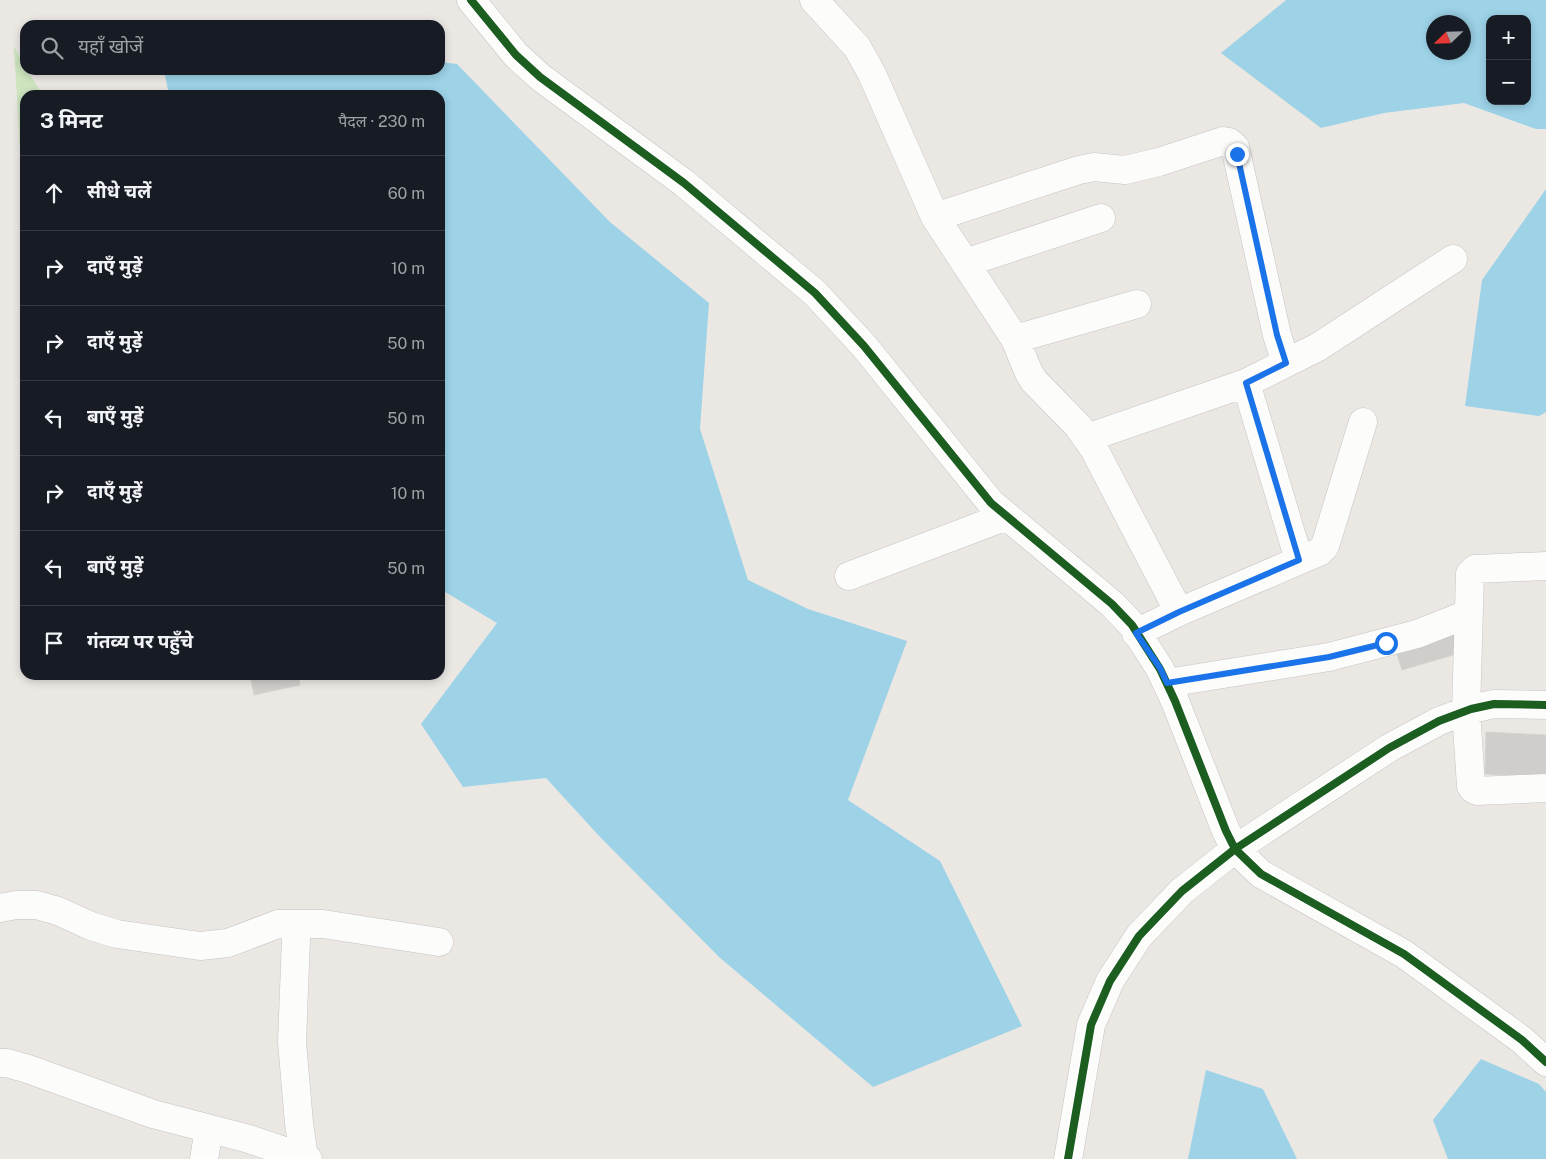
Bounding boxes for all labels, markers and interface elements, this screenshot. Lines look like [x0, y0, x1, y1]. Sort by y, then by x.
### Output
north arrow [1426, 15, 1471, 60]
map controls [1486, 15, 1531, 105]
button: + [1486, 15, 1531, 60]
search box [20, 20, 445, 75]
icon: search [38, 34, 66, 62]
text: यहाँ खोजें [78, 35, 143, 57]
button: − [1486, 60, 1531, 105]
text: 3 मिनट [40, 108, 103, 133]
text: पैदल · 230 m [338, 112, 425, 131]
route end [1226, 143, 1249, 166]
icon: ahead [40, 179, 68, 207]
text: सीधे चलें [87, 180, 151, 202]
text: 60 m [388, 184, 425, 203]
icon: right [40, 254, 68, 282]
text: दाएँ मुड़ें [87, 255, 142, 277]
text: 10 m [391, 259, 425, 278]
icon: right [40, 329, 68, 357]
text: दाएँ मुड़ें [87, 330, 142, 352]
text: 50 m [387, 334, 425, 353]
icon: left [40, 404, 68, 432]
text: बाएँ मुड़ें [87, 405, 143, 427]
text: 50 m [387, 409, 425, 428]
icon: right [40, 479, 68, 507]
text: दाएँ मुड़ें [87, 480, 142, 502]
text: 10 m [391, 484, 425, 503]
icon: left [40, 554, 68, 582]
text: बाएँ मुड़ें [87, 555, 143, 577]
text: 50 m [387, 559, 425, 578]
icon: arrive [40, 629, 68, 657]
text: गंतव्य पर पहुँचे [87, 630, 193, 652]
route start [1375, 632, 1398, 655]

